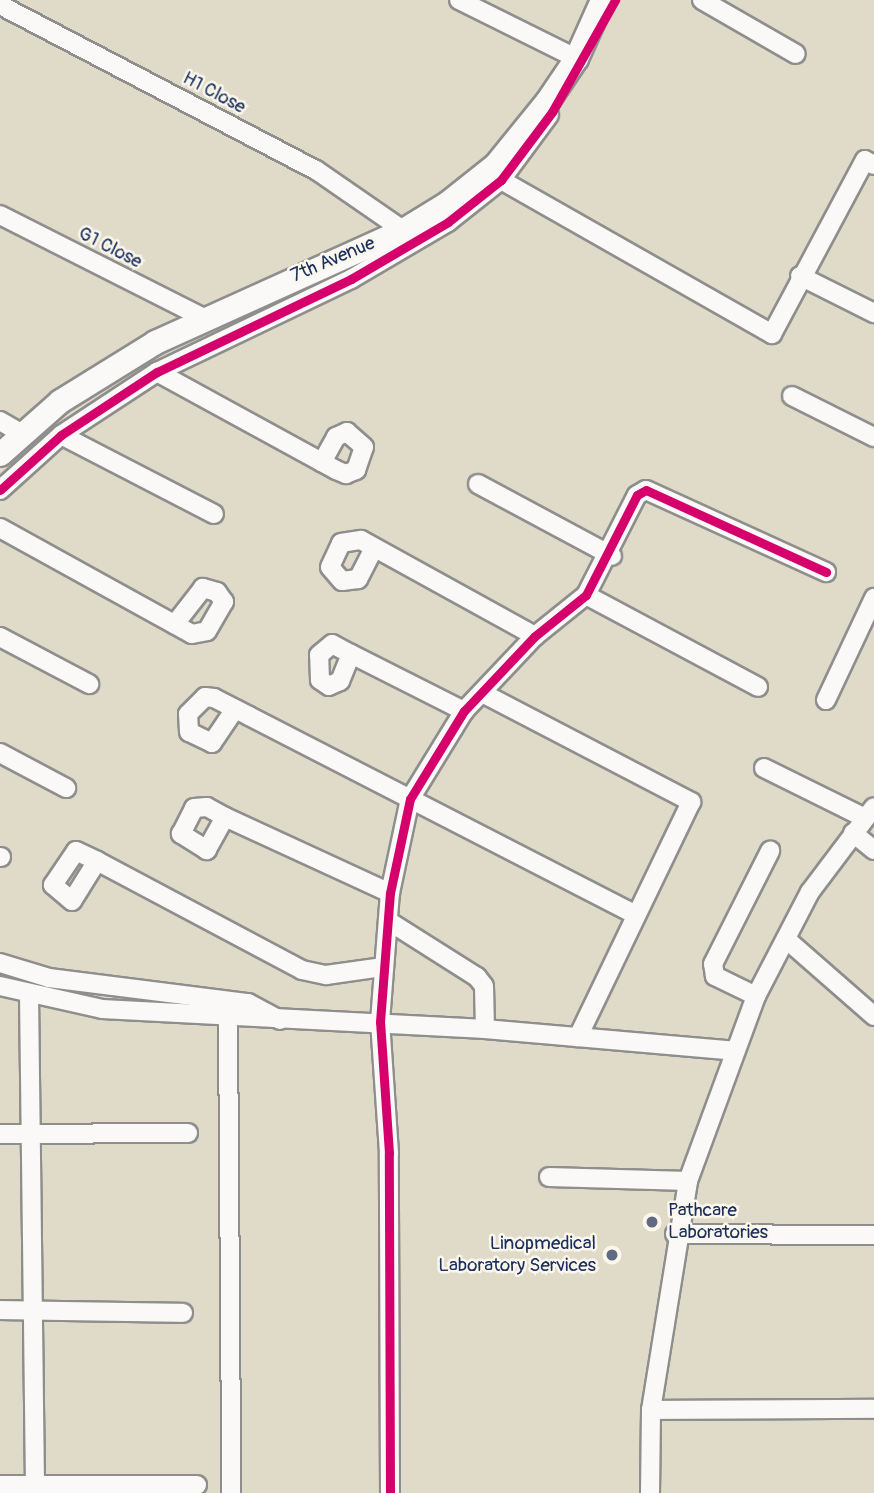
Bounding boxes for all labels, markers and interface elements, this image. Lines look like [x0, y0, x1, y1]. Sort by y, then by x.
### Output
street label: H1 Close [179, 67, 249, 119]
street label: G1 Close [74, 222, 146, 274]
street label: 7th Avenue [288, 232, 378, 288]
place label: Pathcare Laboratories [668, 1200, 768, 1244]
marker: Pathcare Laboratories [642, 1212, 662, 1232]
place label: Linopmedical Laboratory Services [438, 1233, 596, 1277]
marker: Linopmedical Laboratory Services [602, 1245, 622, 1265]

